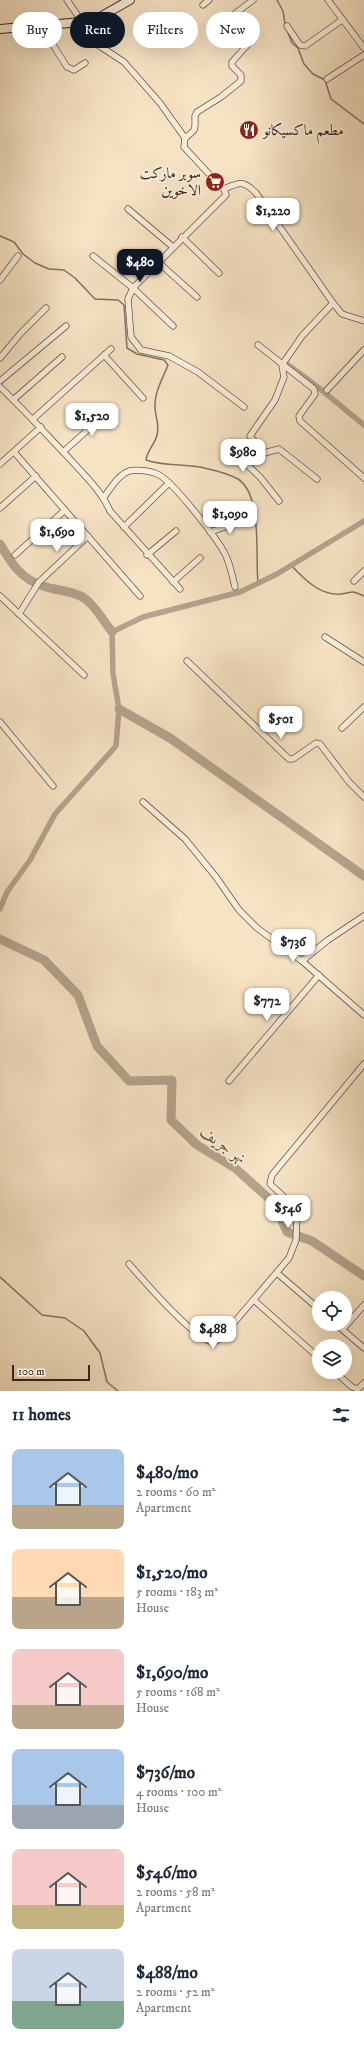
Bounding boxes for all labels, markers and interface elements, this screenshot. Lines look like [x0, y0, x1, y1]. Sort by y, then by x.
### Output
chip: Buy [12, 12, 62, 48]
chip: Rent [70, 12, 125, 48]
chip: Filters [133, 12, 198, 48]
chip: New [206, 12, 260, 48]
restaurant icon: مطعم ماكسيكانو [238, 119, 260, 141]
place label: مطعم ماكسيكانو [261, 121, 344, 144]
place label: سوبر ماركت الاخوين [140, 164, 201, 200]
supermarket icon: سوبر ماركت الاخوين [204, 171, 226, 193]
pin: $1,220 [240, 198, 306, 232]
text: $1,220 [255, 203, 291, 219]
pin: $480 [116, 249, 164, 283]
text: $480 [126, 254, 154, 270]
pin: $1,520 [59, 403, 125, 437]
text: $1,520 [74, 408, 110, 424]
pin: $980 [219, 439, 267, 473]
text: $980 [229, 444, 257, 460]
pin: $1,090 [197, 501, 263, 535]
text: $1,090 [212, 506, 248, 522]
pin: $1,690 [24, 519, 90, 553]
text: $1,690 [39, 524, 75, 540]
pin: $501 [257, 706, 305, 740]
text: $501 [268, 711, 294, 727]
pin: $736 [269, 929, 317, 963]
text: $736 [280, 934, 306, 950]
pin: $772 [243, 988, 291, 1022]
text: $772 [253, 993, 281, 1009]
water label: نهر جريف [196, 1122, 251, 1168]
pin: $546 [264, 1195, 312, 1229]
text: $546 [274, 1200, 302, 1216]
map controls [312, 1291, 352, 1379]
button: locate [312, 1291, 352, 1331]
pin: $488 [189, 1316, 237, 1350]
text: $488 [199, 1321, 227, 1337]
button: layers [312, 1339, 352, 1379]
scale bar [12, 1363, 90, 1382]
text: 100 m [18, 1365, 44, 1379]
text: 11 homes [12, 1404, 71, 1426]
icon: filters [330, 1404, 352, 1426]
text: $480/mo [136, 1462, 198, 1484]
icon: home [44, 1465, 92, 1513]
text: 2 rooms · 60 m² [136, 1484, 216, 1500]
text: Apartment [136, 1500, 191, 1516]
text: $1,520/mo [136, 1562, 207, 1584]
icon: home [44, 1565, 92, 1613]
text: 5 rooms · 183 m² [136, 1584, 218, 1600]
text: House [136, 1600, 169, 1616]
text: $1,690/mo [136, 1662, 208, 1684]
icon: home [44, 1665, 92, 1713]
text: 5 rooms · 168 m² [136, 1684, 220, 1700]
text: House [136, 1700, 169, 1716]
text: $736/mo [136, 1762, 195, 1784]
icon: home [44, 1765, 92, 1813]
text: 4 rooms · 100 m² [136, 1784, 222, 1800]
text: House [136, 1800, 169, 1816]
text: $546/mo [136, 1862, 197, 1884]
icon: home [44, 1865, 92, 1913]
text: 2 rooms · 58 m² [136, 1884, 215, 1900]
text: Apartment [136, 1900, 191, 1916]
text: $488/mo [136, 1962, 198, 1984]
icon: home [44, 1965, 92, 2013]
text: 2 rooms · 52 m² [136, 1984, 215, 2000]
text: Apartment [136, 2000, 191, 2016]

